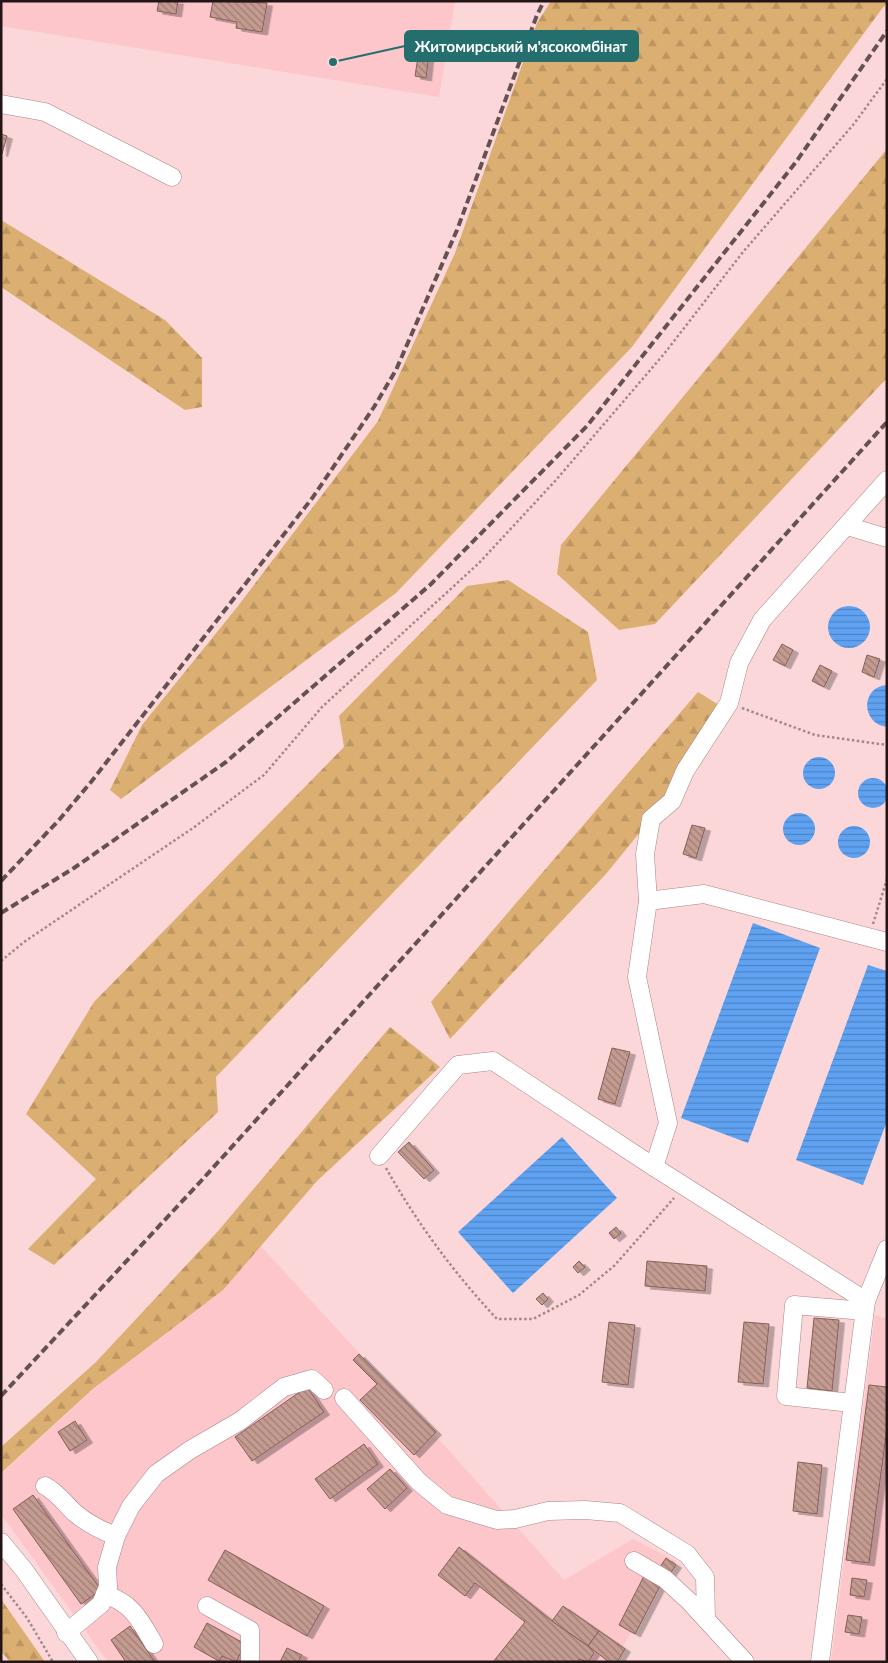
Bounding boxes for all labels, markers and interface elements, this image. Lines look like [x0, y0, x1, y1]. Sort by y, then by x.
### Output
callout: Житомирський м'ясокомбінат [405, 31, 638, 61]
text: Житомирський м'ясокомбінат [414, 37, 628, 55]

